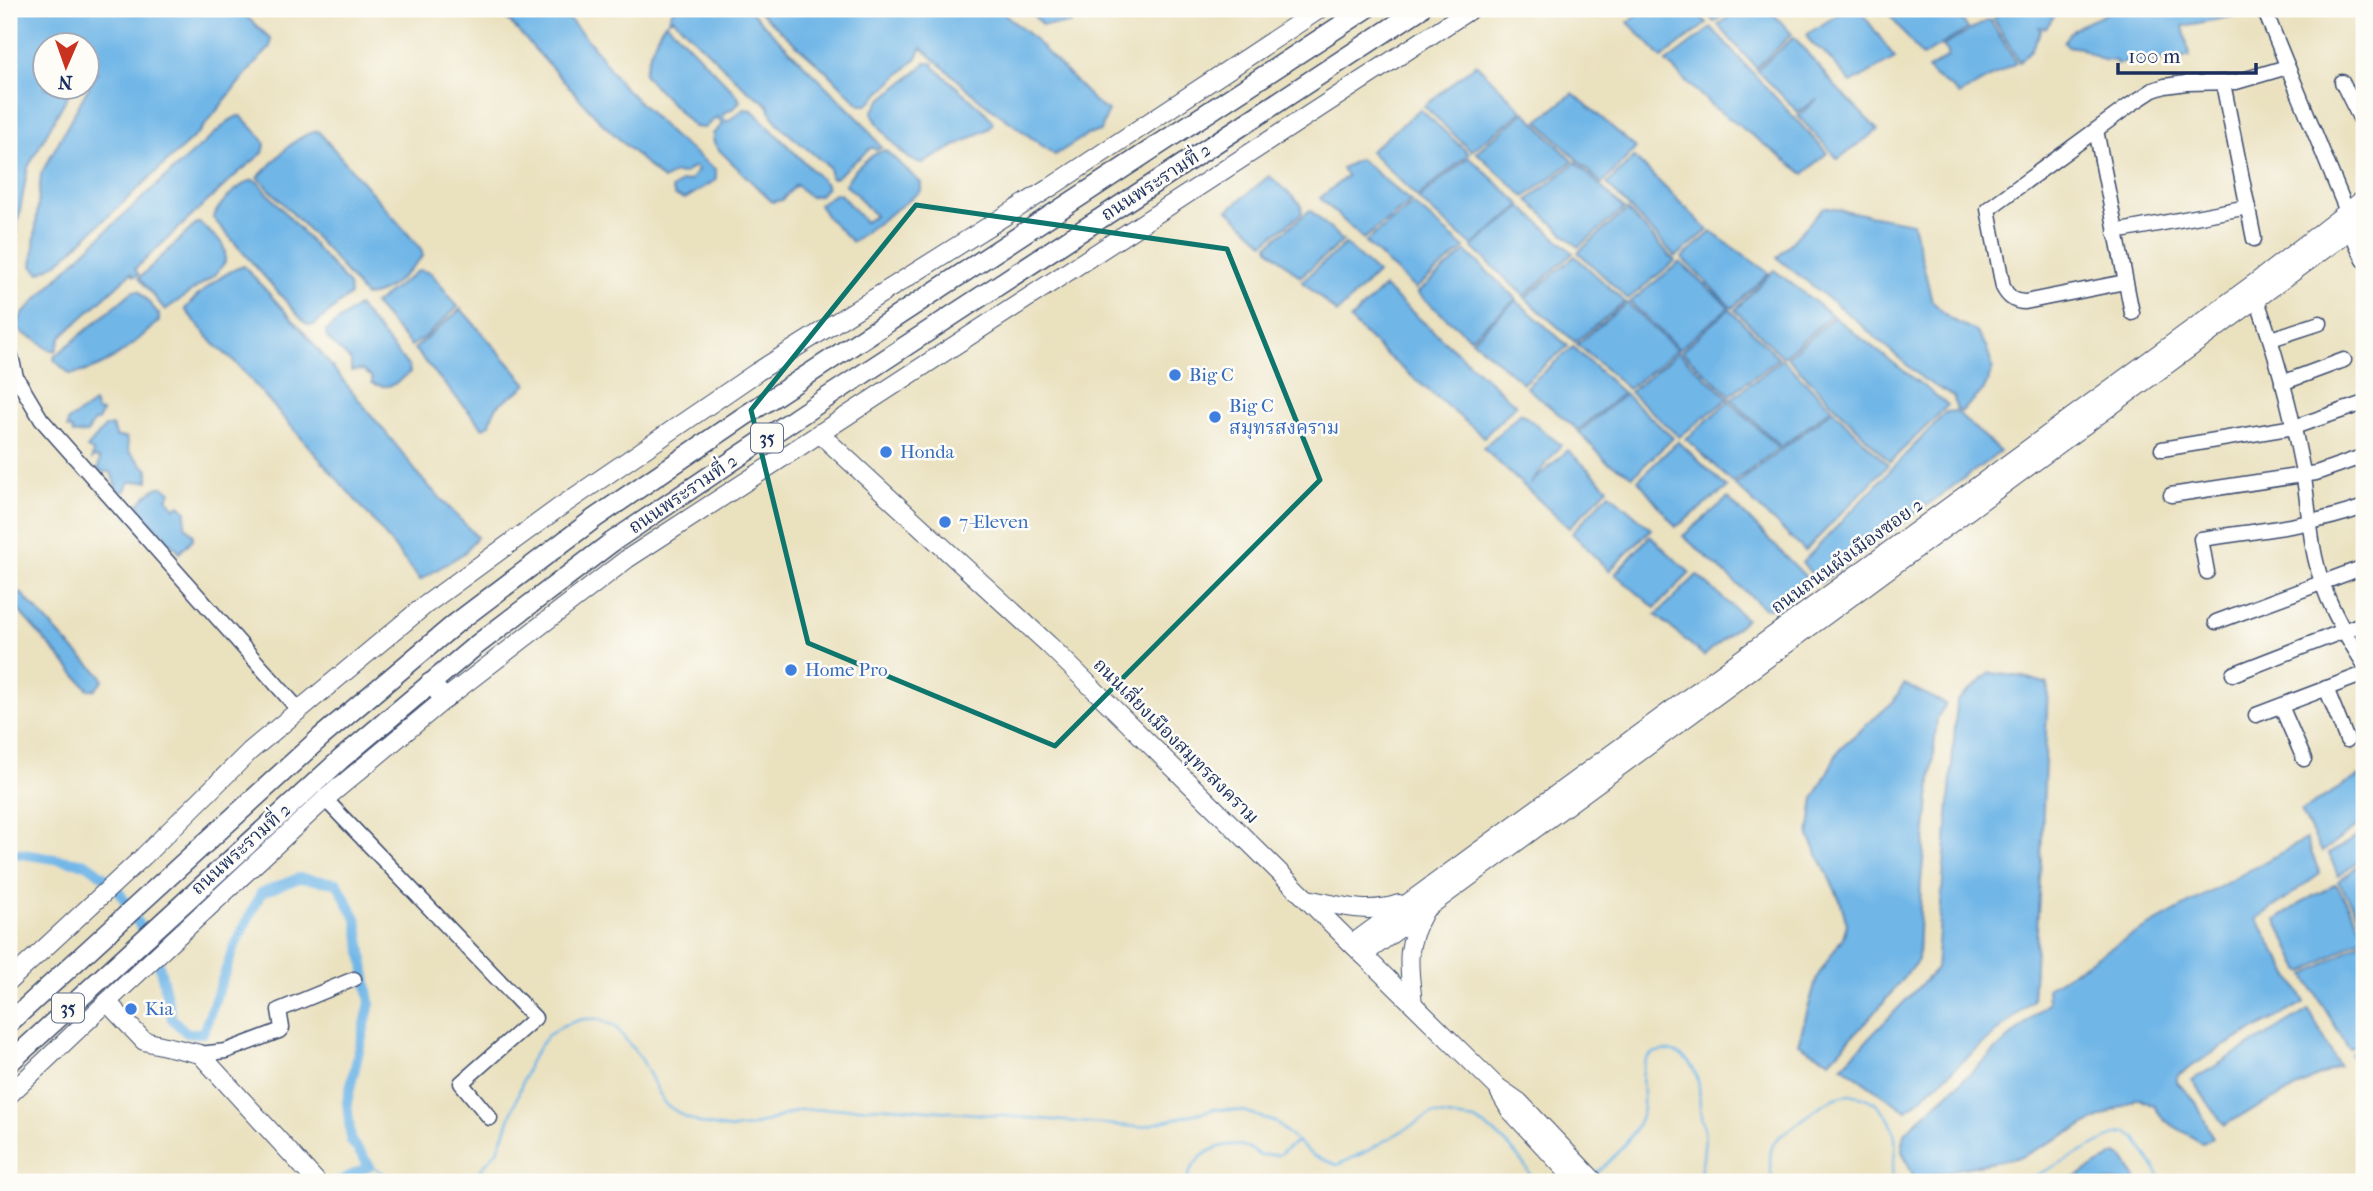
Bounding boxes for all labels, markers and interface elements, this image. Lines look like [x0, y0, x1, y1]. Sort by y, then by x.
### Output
north arrow [32, 32, 102, 102]
scale bar [2118, 32, 2256, 76]
text: 100 m [2128, 44, 2181, 68]
text: N [57, 71, 73, 93]
street label: ถนนพระรามที่ 2 [1095, 135, 1215, 226]
place label: Big C [1189, 364, 1234, 386]
marker: Big C [1167, 367, 1183, 383]
place label: Big C สมุทรสงคราม [1229, 395, 1339, 440]
marker: Big C สมุทรสงคราม [1207, 409, 1223, 425]
road number: 35 [751, 424, 783, 452]
place label: Honda [900, 441, 955, 463]
marker: Honda [878, 444, 894, 460]
street label: ถนนพระรามที่ 2 [622, 446, 742, 538]
street label: ถนนถนนผังเมืองซอย 2 [1767, 493, 1928, 619]
place label: 7-Eleven [959, 511, 1029, 533]
marker: 7-Eleven [937, 514, 953, 530]
street label: ถนนเลี่ยงเมืองสมุทรสงคราม [1088, 651, 1266, 829]
place label: Home Pro [805, 659, 888, 681]
marker: Home Pro [783, 662, 799, 678]
street label: ถนนพระรามที่ 2 [184, 795, 295, 899]
road number: 35 [52, 993, 84, 1023]
place label: Kia [145, 998, 173, 1020]
marker: Kia [123, 1001, 139, 1017]

